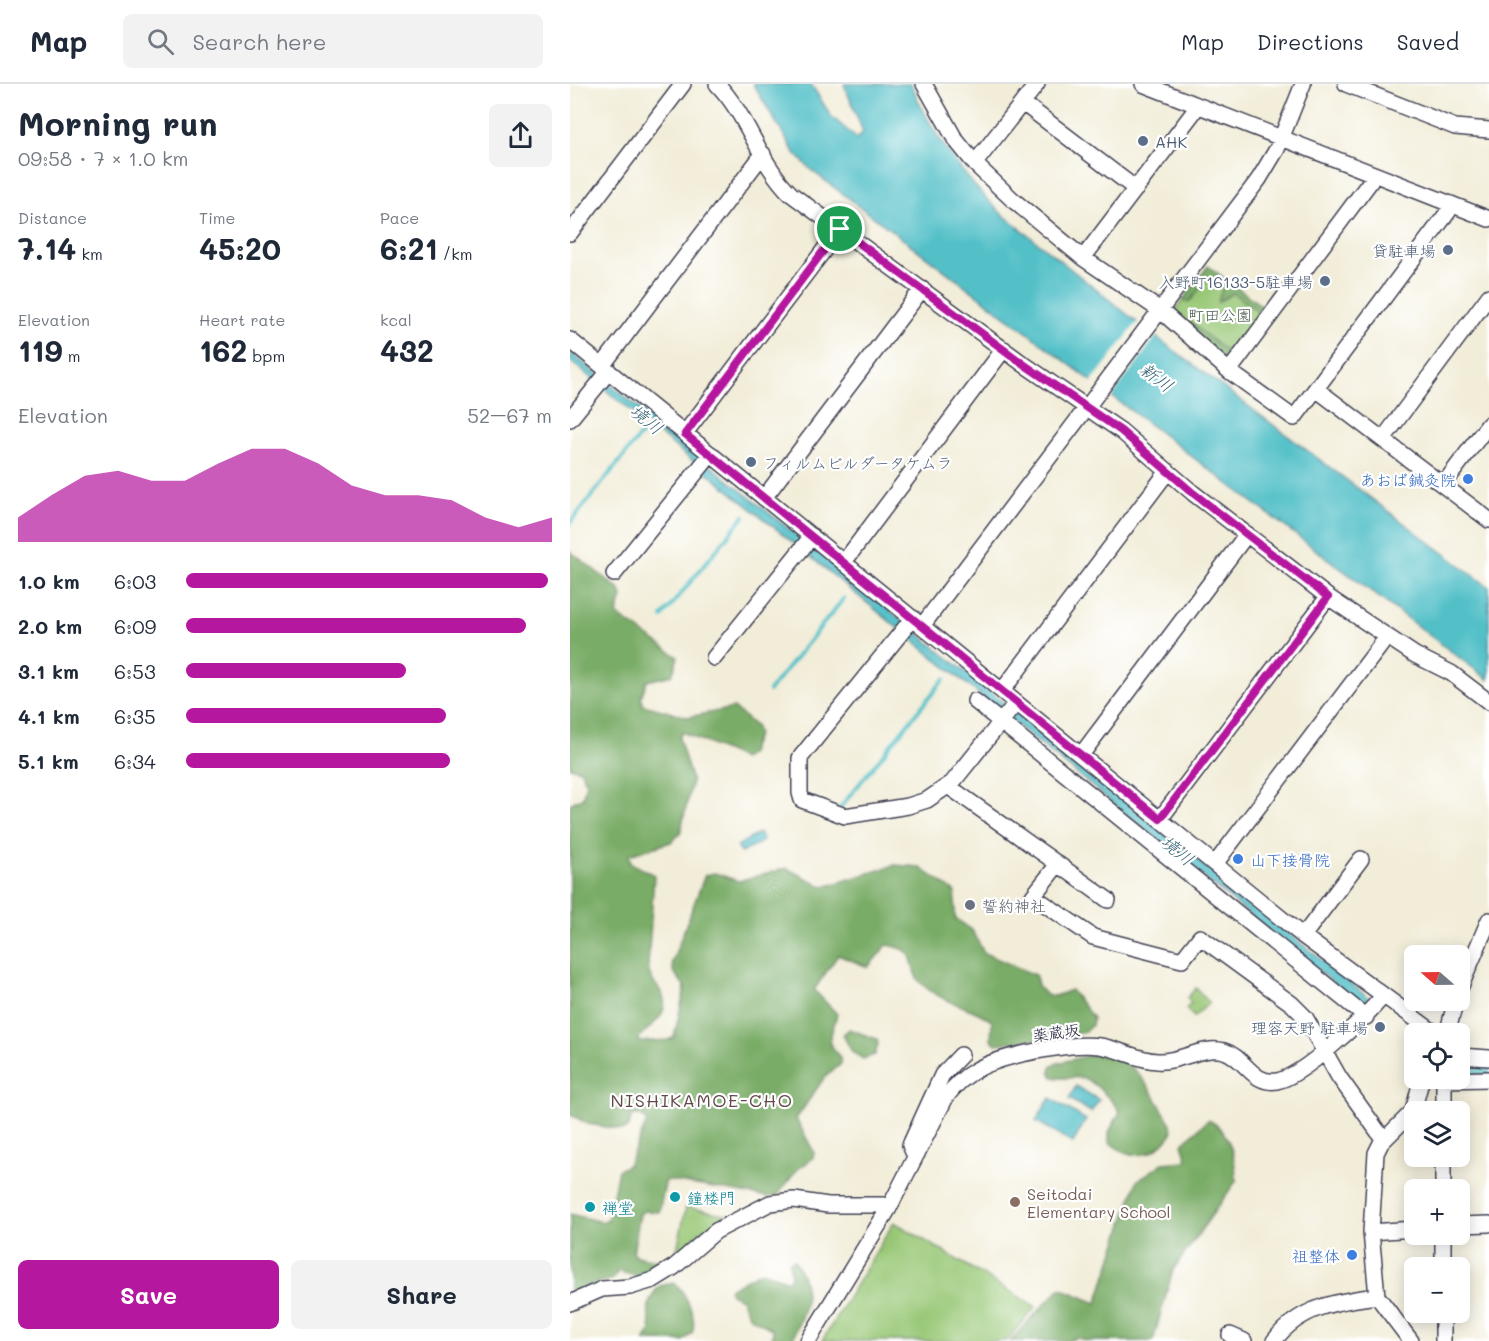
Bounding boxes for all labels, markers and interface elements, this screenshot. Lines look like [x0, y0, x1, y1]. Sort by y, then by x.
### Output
search box [123, 14, 543, 68]
text: Map [30, 23, 87, 59]
icon: search [144, 25, 177, 58]
text: Search here [192, 27, 326, 56]
text: Map [1181, 28, 1224, 55]
text: Directions [1257, 28, 1364, 55]
text: Saved [1397, 28, 1459, 55]
text: Morning run [18, 101, 218, 144]
button: share [489, 104, 552, 167]
place label: AHK [1155, 131, 1187, 152]
marker: AHK [1136, 134, 1150, 148]
text: 09:58 · 7 × 1.0 km [18, 145, 189, 171]
pin [814, 203, 865, 254]
text: Distance [18, 207, 87, 228]
text: Time [199, 207, 235, 228]
text: Pace [380, 207, 419, 228]
icon: arrive [823, 212, 856, 245]
text: 7.14 [18, 228, 76, 268]
text: 45:20 [199, 228, 281, 268]
text: 6:21 [380, 228, 438, 268]
place label: 貸駐車場 [1372, 240, 1436, 261]
text: km [76, 243, 103, 264]
text: /km [438, 243, 473, 264]
marker: 貸駐車場 [1441, 243, 1455, 257]
place label: 入野町16133-5駐車場 [1158, 271, 1313, 292]
marker: 入野町16133-5駐車場 [1318, 274, 1332, 288]
park label: 町田公園 [1188, 304, 1252, 325]
text: Elevation [18, 309, 90, 330]
text: Heart rate [199, 309, 285, 330]
text: kcal [380, 309, 412, 330]
text: 119 [18, 330, 63, 370]
text: 162 [199, 330, 247, 370]
text: 432 [380, 330, 434, 370]
text: m [63, 345, 81, 366]
text: bpm [247, 345, 285, 366]
water label: 新川 [1135, 357, 1179, 397]
water label: 境川 [625, 398, 669, 440]
text: Elevation [18, 402, 108, 428]
text: 52–67 m [467, 402, 552, 428]
place label: フィルムビルダータケムラ [763, 452, 952, 473]
marker: フィルムビルダータケムラ [744, 455, 758, 469]
place label: あおば鍼灸院 [1360, 469, 1456, 490]
marker: あおば鍼灸院 [1461, 472, 1475, 486]
text: 1.0 km [18, 568, 80, 594]
text: 6:03 [114, 568, 156, 594]
text: 2.0 km [18, 613, 82, 639]
text: 6:09 [114, 613, 156, 639]
text: 3.1 km [18, 658, 79, 684]
text: 6:53 [114, 658, 156, 684]
text: 4.1 km [18, 703, 80, 729]
text: 6:35 [114, 703, 156, 729]
text: 5.1 km [18, 748, 79, 774]
text: 6:34 [114, 748, 156, 774]
water label: 境川 [1156, 829, 1200, 871]
place label: 山下接骨院 [1250, 849, 1330, 870]
marker: 山下接骨院 [1231, 852, 1245, 866]
place label: 誓約神社 [982, 895, 1046, 916]
marker: 誓約神社 [963, 898, 977, 912]
north arrow [1404, 945, 1470, 1011]
map controls [1404, 945, 1470, 1323]
place label: 理容天野 駐車場 [1251, 1017, 1368, 1038]
street label: 薬蔵坂 [1031, 1018, 1081, 1046]
marker: 理容天野 駐車場 [1373, 1020, 1387, 1034]
button: locate [1404, 1023, 1470, 1089]
district label: NISHIKAMOE-CHO [611, 1088, 793, 1112]
button: layers [1404, 1101, 1470, 1167]
button: + [1404, 1179, 1470, 1245]
place label: Seitodai Elementary School [1027, 1183, 1171, 1222]
place label: 鐘楼門 [687, 1187, 735, 1208]
marker: 鐘楼門 [668, 1190, 682, 1204]
marker: Seitodai Elementary School [1008, 1195, 1022, 1209]
place label: 禅堂 [602, 1197, 634, 1218]
marker: 禅堂 [583, 1200, 597, 1214]
place label: 祖整体 [1292, 1245, 1340, 1266]
marker: 祖整体 [1345, 1248, 1359, 1262]
button: − [1404, 1257, 1470, 1323]
button: Save [18, 1260, 279, 1329]
button: Share [291, 1260, 552, 1329]

